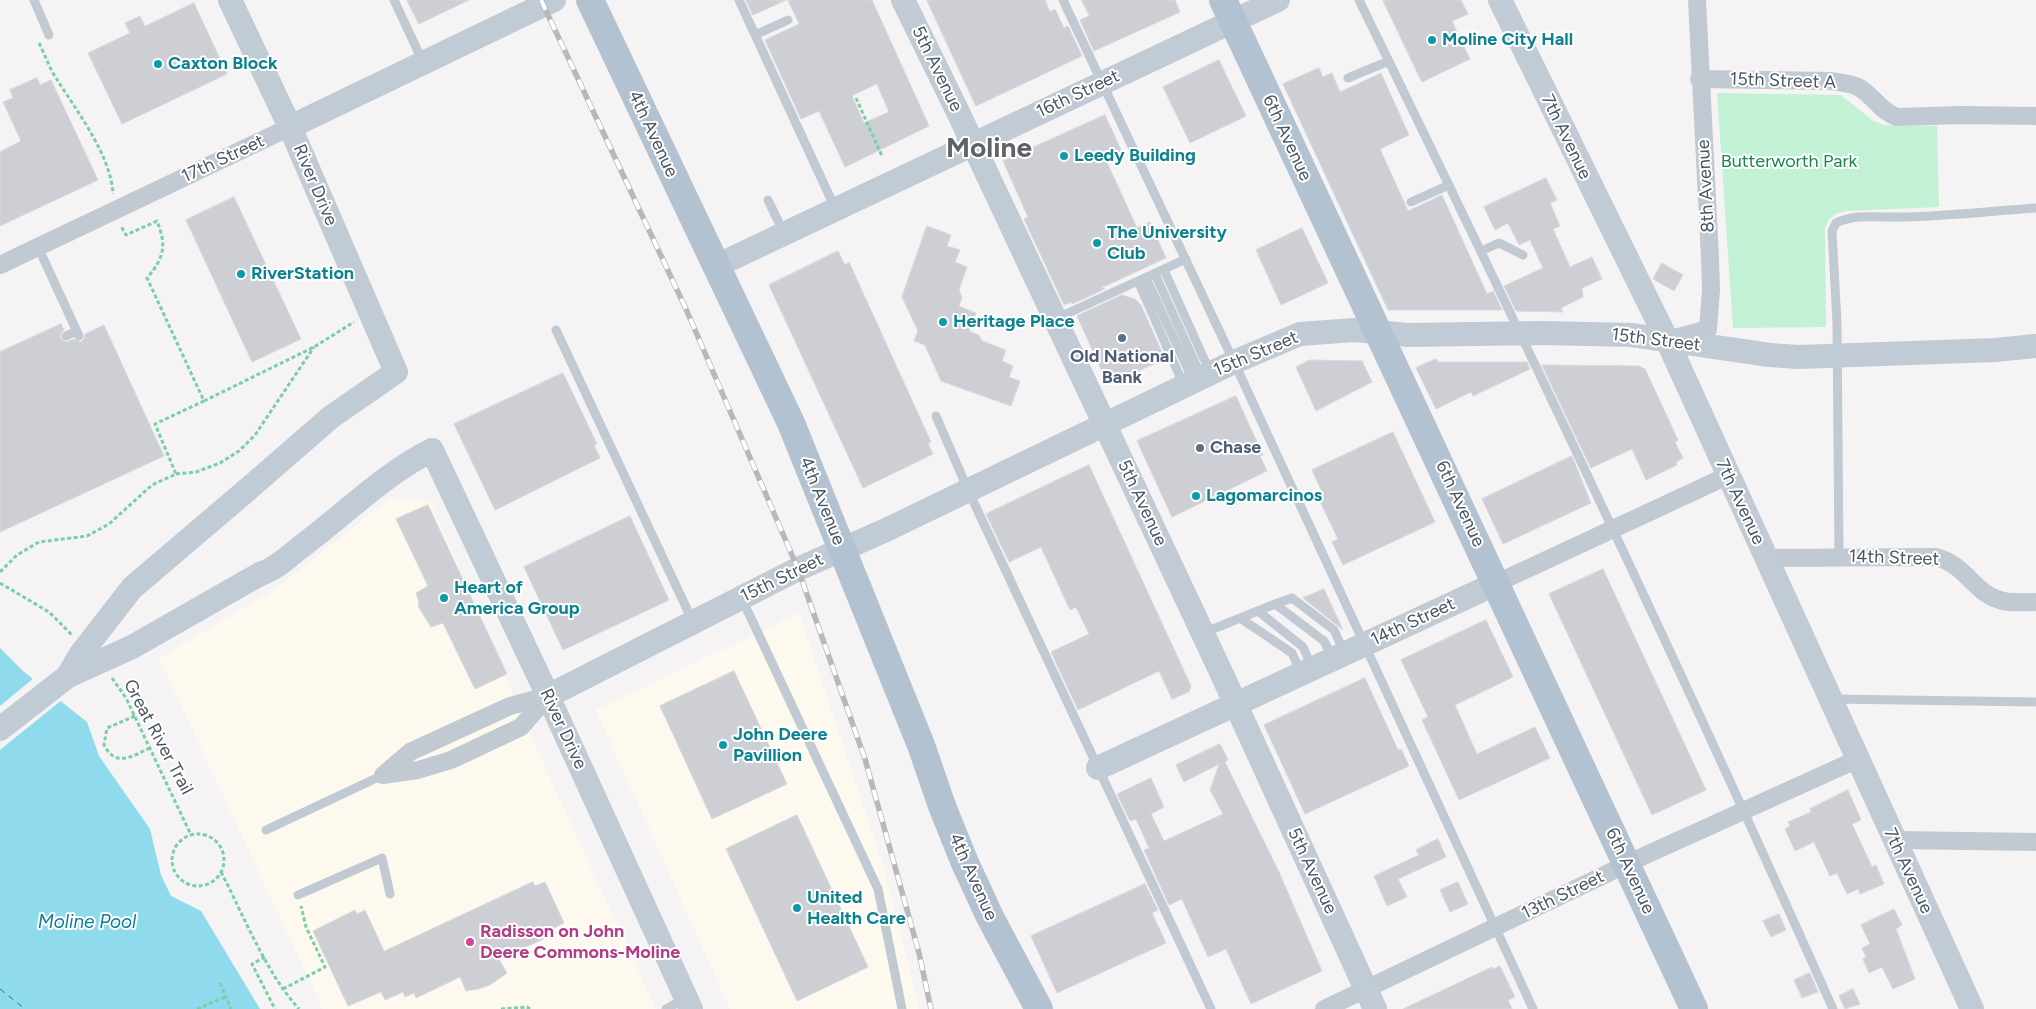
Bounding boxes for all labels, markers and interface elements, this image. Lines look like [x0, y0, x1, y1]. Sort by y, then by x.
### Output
street label: 5th Avenue [907, 23, 967, 115]
place label: Moline City Hall [1442, 29, 1573, 51]
marker: Moline City Hall [1426, 34, 1438, 46]
place label: Caxton Block [168, 53, 278, 75]
marker: Caxton Block [152, 58, 164, 70]
street label: 16th Street [1033, 65, 1123, 123]
street label: 15th Street A [1730, 68, 1836, 94]
street label: 4th Avenue [623, 87, 683, 181]
street label: 7th Avenue [1536, 91, 1596, 183]
street label: 6th Avenue [1258, 92, 1316, 184]
street label: 17th Street [178, 130, 268, 188]
district label: Moline [946, 132, 1032, 166]
street label: 8th Avenue [1693, 139, 1719, 233]
street label: River Drive [288, 141, 342, 229]
place label: Leedy Building [1074, 145, 1196, 167]
marker: Leedy Building [1058, 150, 1070, 162]
park label: Butterworth Park [1721, 151, 1857, 173]
place label: The University Club [1107, 222, 1227, 264]
marker: The University Club [1091, 237, 1103, 249]
place label: RiverStation [251, 263, 354, 285]
marker: RiverStation [235, 268, 247, 280]
place label: Heritage Place [953, 311, 1074, 333]
marker: Heritage Place [937, 316, 949, 328]
street label: 15th Street [1610, 324, 1702, 356]
street label: 15th Street [1211, 327, 1301, 381]
marker: Old National Bank [1116, 332, 1128, 344]
place label: Old National Bank [1070, 346, 1174, 388]
place label: Chase [1210, 437, 1261, 459]
marker: Chase [1194, 442, 1206, 454]
street label: 4th Avenue [795, 454, 849, 548]
street label: 7th Avenue [1711, 456, 1769, 548]
street label: 5th Avenue [1113, 457, 1171, 549]
street label: 6th Avenue [1431, 458, 1489, 550]
place label: Lagomarcinos [1206, 485, 1322, 507]
marker: Lagomarcinos [1190, 490, 1202, 502]
street label: 14th Street [1848, 546, 1940, 570]
street label: 15th Street [737, 549, 827, 607]
place label: Heart of America Group [454, 577, 579, 620]
marker: Heart of America Group [438, 592, 450, 604]
street label: 14th Street [1368, 593, 1458, 651]
street label: Great River Trail [119, 676, 197, 798]
street label: River Drive [535, 685, 591, 773]
place label: John Deere Pavillion [733, 724, 827, 766]
marker: John Deere Pavillion [717, 739, 729, 751]
street label: 5th Avenue [1283, 825, 1341, 917]
street label: 6th Avenue [1601, 825, 1659, 917]
street label: 7th Avenue [1879, 825, 1937, 917]
street label: 4th Avenue [944, 830, 1002, 924]
street label: 13th Street [1518, 866, 1608, 924]
place label: United Health Care [807, 887, 906, 930]
marker: United Health Care [791, 902, 803, 914]
water label: Moline Pool [38, 911, 136, 933]
place label: Radisson on John Deere Commons-Moline [480, 921, 680, 964]
marker: Radisson on John Deere Commons-Moline [464, 936, 476, 948]

